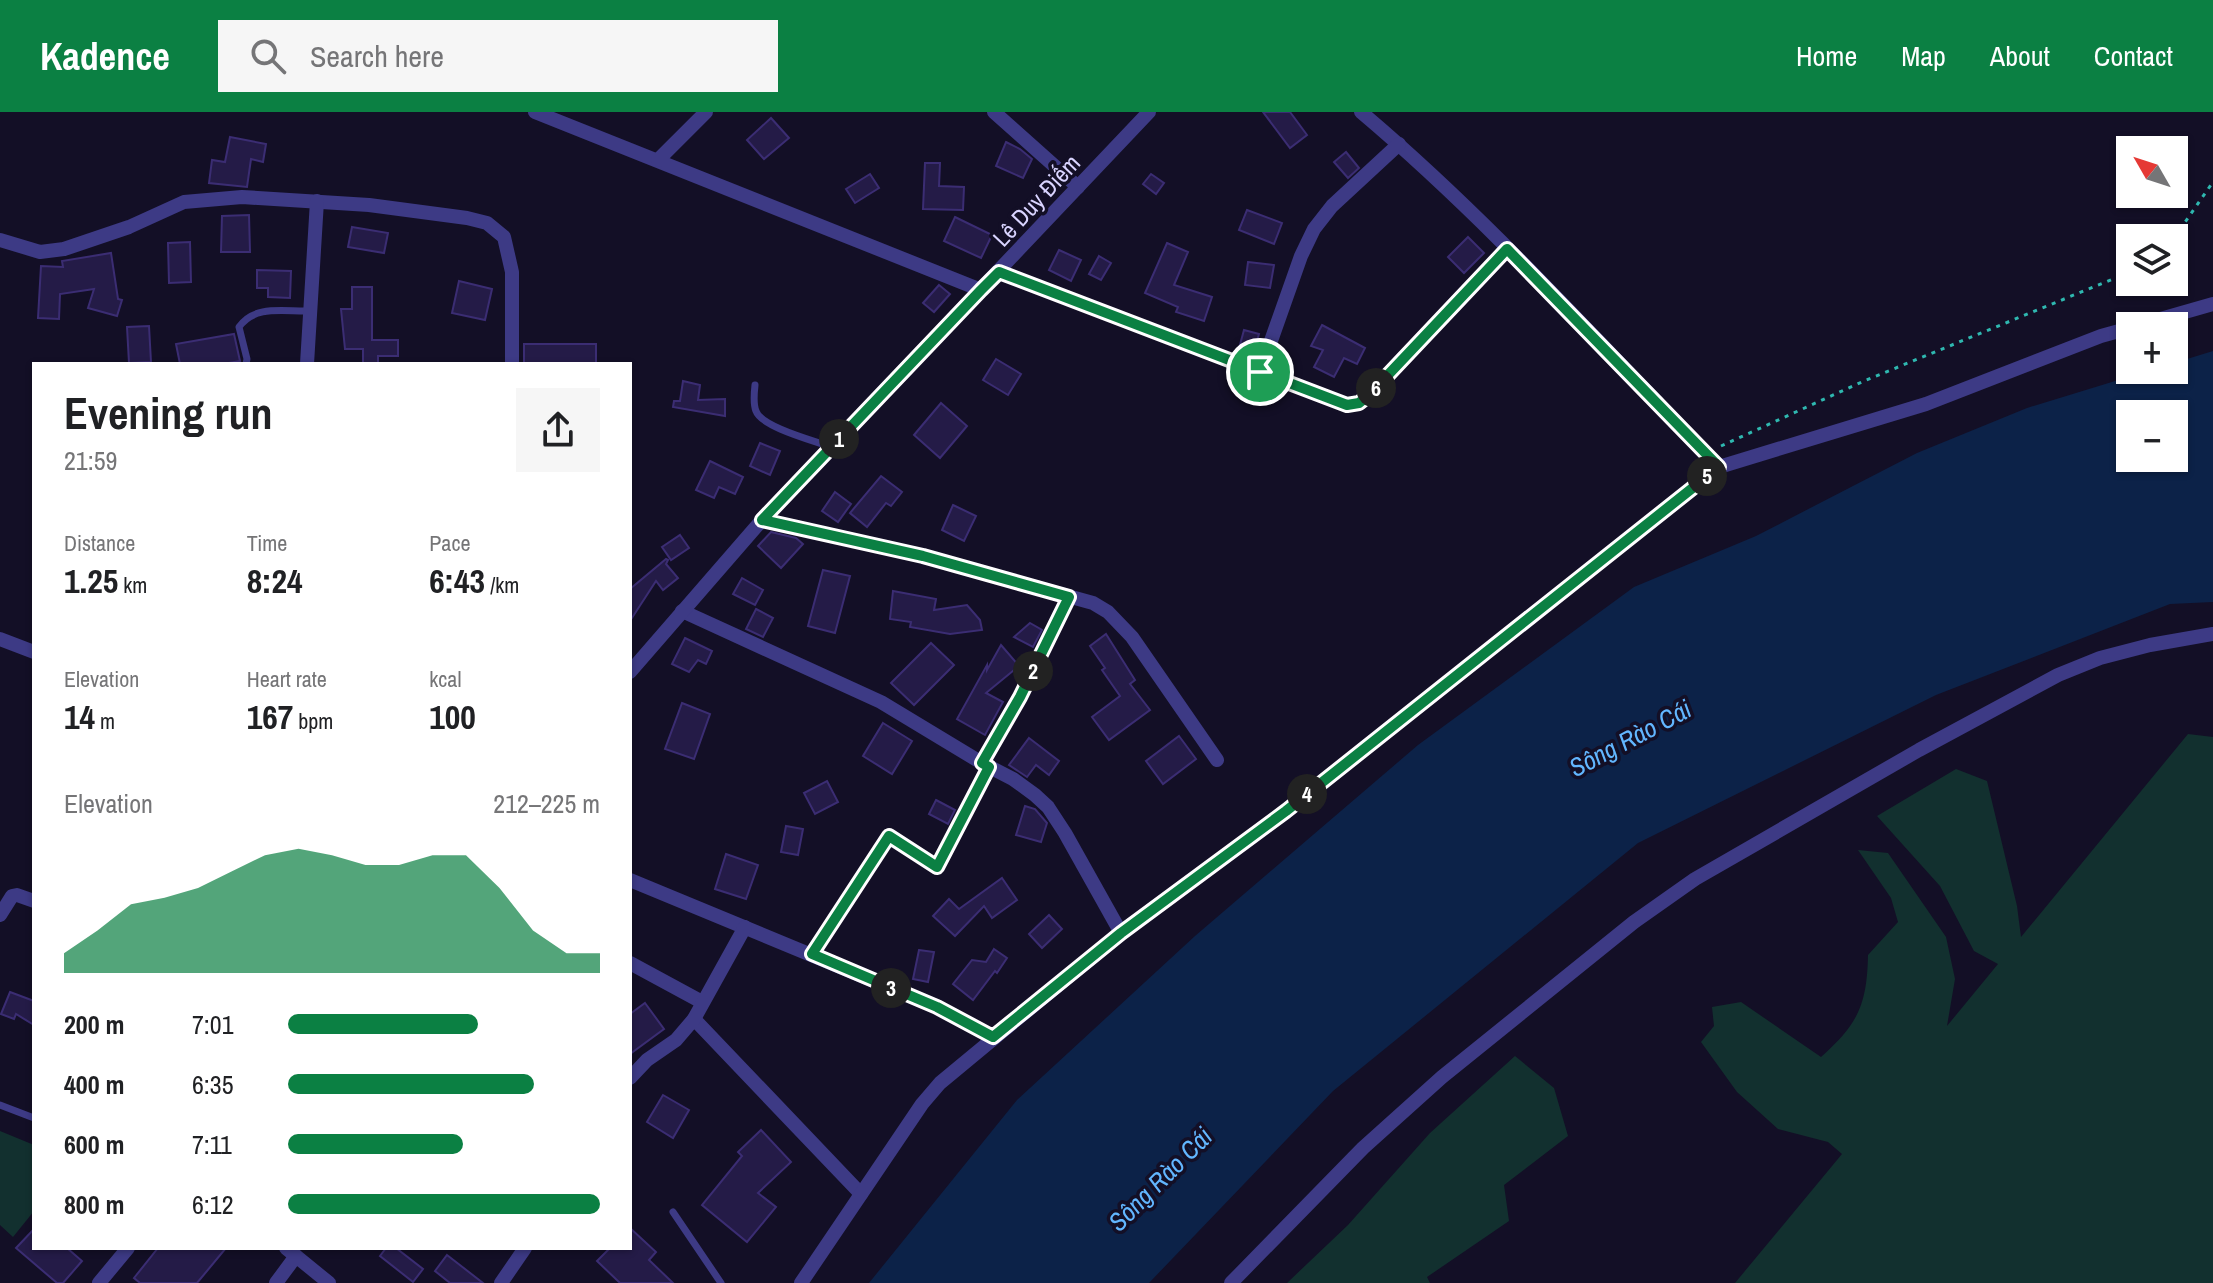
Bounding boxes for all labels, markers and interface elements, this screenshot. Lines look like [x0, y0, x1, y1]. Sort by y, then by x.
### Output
search box [218, 20, 778, 92]
text: Kadence [40, 31, 170, 82]
icon: search [246, 34, 290, 78]
text: Search here [310, 36, 444, 76]
text: Home [1796, 37, 1857, 75]
text: Map [1901, 37, 1946, 75]
text: About [1990, 37, 2050, 75]
text: Contact [2094, 37, 2173, 75]
north arrow [2116, 136, 2188, 208]
map controls [2116, 136, 2188, 472]
street label: Lê Duy Điếm [985, 147, 1087, 253]
button: layers [2116, 224, 2188, 296]
button: + [2116, 312, 2188, 384]
pin [1226, 338, 1294, 406]
icon: arrive [1238, 350, 1282, 394]
pin: 6 [1356, 368, 1396, 408]
text: 6 [1371, 373, 1381, 403]
text: Evening run [64, 383, 273, 443]
button: share [516, 388, 600, 472]
button: − [2116, 400, 2188, 472]
pin: 1 [819, 419, 859, 459]
text: 1 [834, 424, 844, 454]
text: 21:59 [64, 443, 117, 478]
pin: 5 [1687, 456, 1727, 496]
text: 5 [1702, 461, 1712, 491]
text: Distance [64, 528, 135, 558]
text: Time [247, 528, 287, 558]
text: Pace [429, 528, 470, 558]
text: 1.25 [64, 558, 118, 604]
text: 8:24 [247, 558, 302, 604]
text: 6:43 [429, 558, 485, 604]
text: km [118, 570, 147, 600]
text: /km [485, 570, 519, 600]
pin: 2 [1013, 651, 1053, 691]
text: 2 [1028, 656, 1038, 686]
text: Elevation [64, 664, 139, 694]
text: Heart rate [247, 664, 327, 694]
text: kcal [429, 664, 461, 694]
water label: Sông Rào Cái [1563, 691, 1697, 785]
text: 14 [64, 694, 95, 740]
text: 167 [247, 694, 293, 740]
text: 100 [429, 694, 476, 740]
text: m [95, 706, 115, 736]
text: bpm [293, 706, 333, 736]
pin: 4 [1287, 774, 1327, 814]
text: 4 [1302, 779, 1312, 809]
text: Elevation [64, 786, 153, 821]
text: 212–225 m [493, 786, 600, 821]
pin: 3 [871, 968, 911, 1008]
text: 3 [886, 973, 896, 1003]
text: 200 m [64, 1007, 124, 1042]
text: 7:01 [192, 1007, 234, 1042]
text: 400 m [64, 1067, 124, 1102]
text: 6:35 [192, 1067, 234, 1102]
water label: Sông Rào Cái [1100, 1119, 1220, 1239]
text: 600 m [64, 1127, 124, 1162]
text: 7:11 [192, 1127, 232, 1162]
text: 800 m [64, 1187, 124, 1222]
text: 6:12 [192, 1187, 234, 1222]

